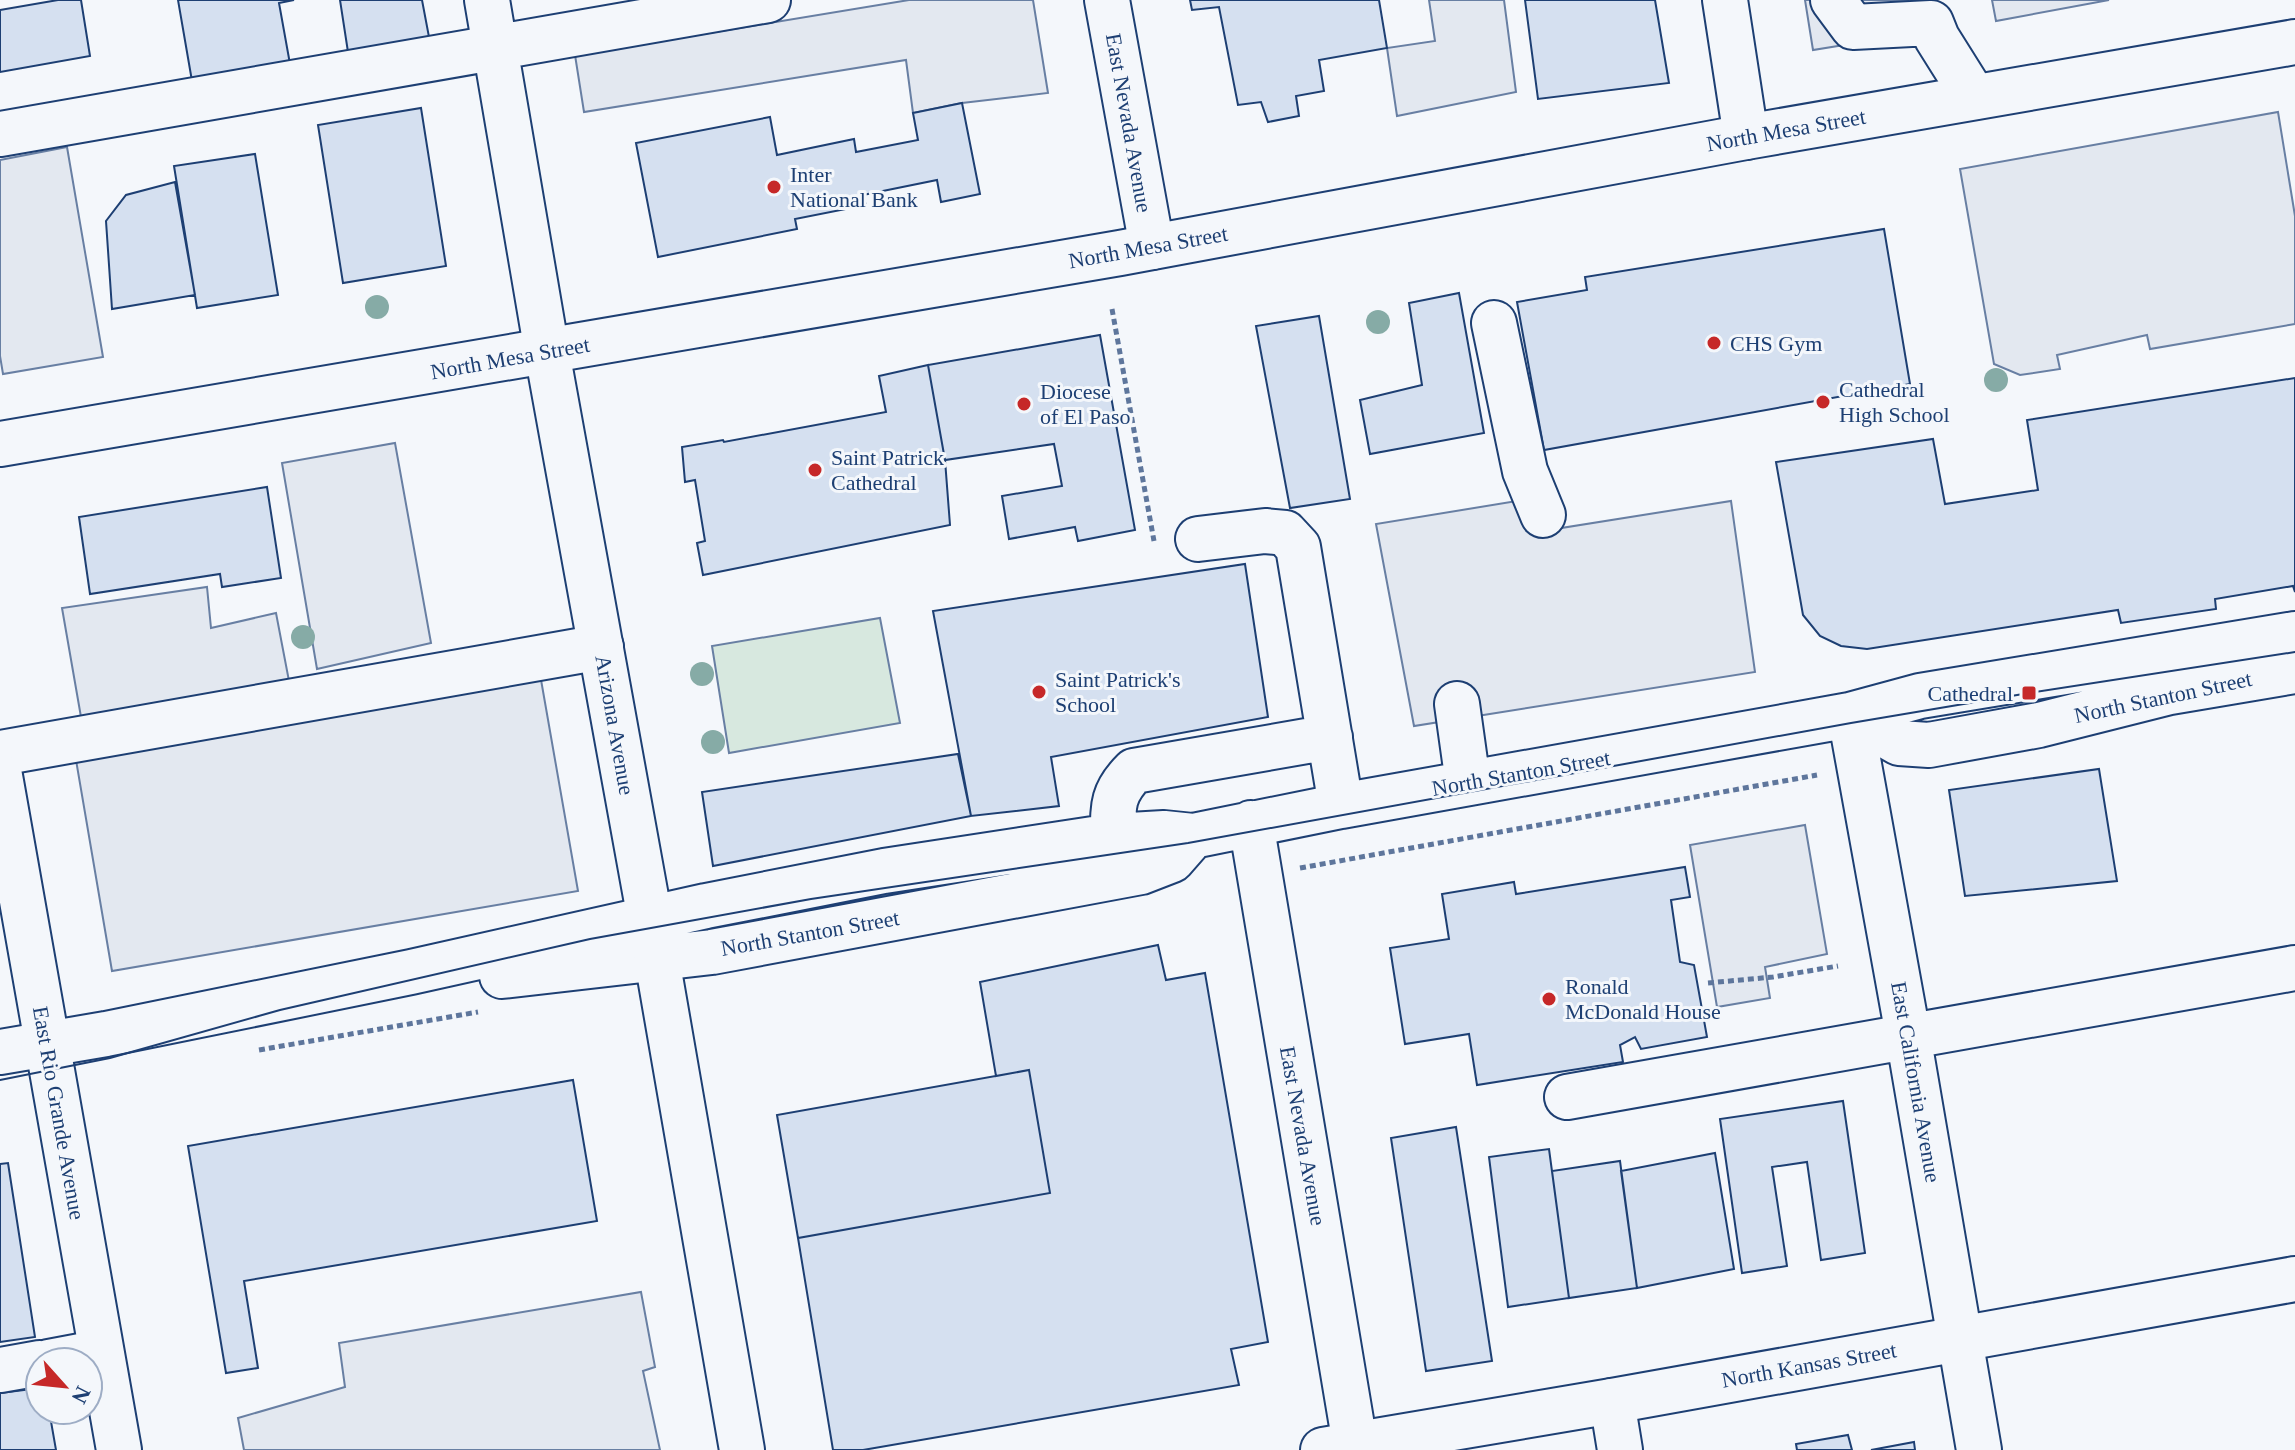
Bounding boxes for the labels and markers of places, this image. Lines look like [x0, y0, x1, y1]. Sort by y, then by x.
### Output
place label: Inter National Bank [790, 162, 918, 212]
marker: Inter National Bank [765, 178, 783, 196]
place label: CHS Gym [1730, 331, 1822, 356]
marker: CHS Gym [1705, 334, 1723, 352]
place label: Cathedral High School [1839, 377, 1950, 427]
place label: Diocese of El Paso [1040, 379, 1130, 429]
marker: Cathedral High School [1814, 393, 1832, 411]
marker: Diocese of El Paso [1015, 395, 1033, 413]
place label: Saint Patrick Cathedral [831, 445, 944, 495]
marker: Saint Patrick Cathedral [806, 461, 824, 479]
place label: Saint Patrick's School [1055, 667, 1181, 717]
place label: Cathedral [1927, 681, 2013, 706]
marker: Saint Patrick's School [1030, 683, 1048, 701]
marker: Cathedral [2020, 684, 2038, 702]
place label: Ronald McDonald House [1565, 974, 1721, 1024]
marker: Ronald McDonald House [1540, 990, 1558, 1008]

